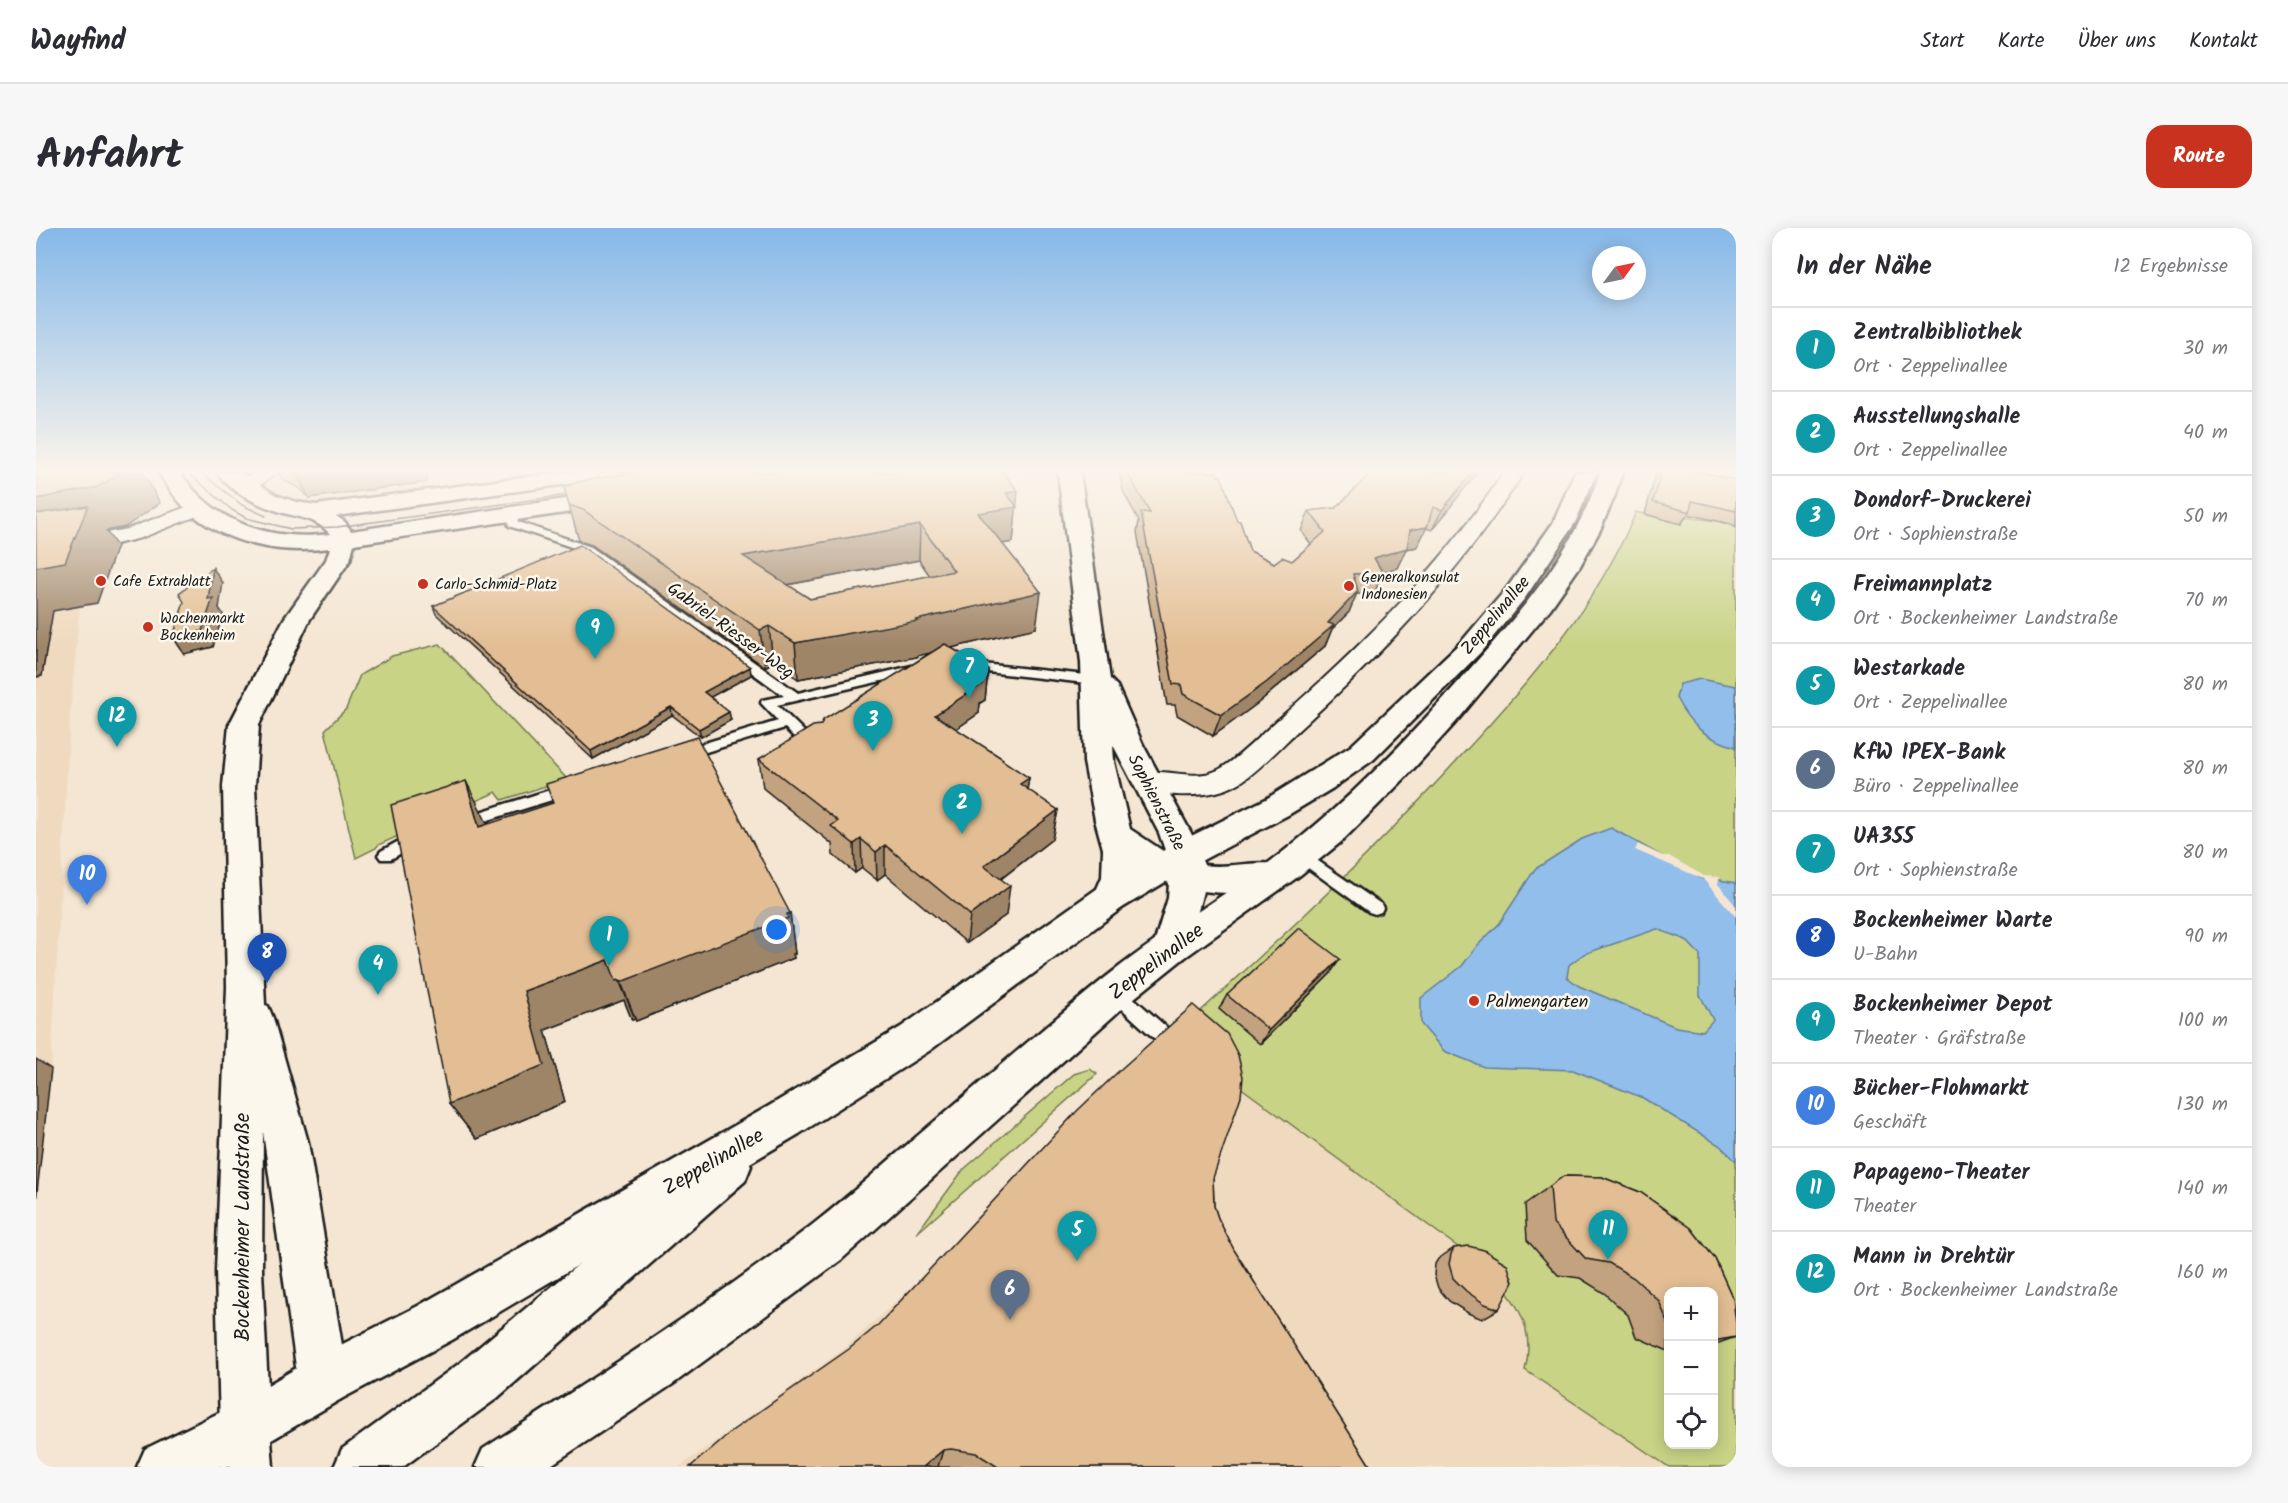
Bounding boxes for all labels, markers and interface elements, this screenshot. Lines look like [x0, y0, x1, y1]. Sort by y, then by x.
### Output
text: Wayfind [30, 19, 126, 64]
text: Start [1920, 25, 1965, 58]
text: Karte [1998, 25, 2044, 58]
text: Über uns [2077, 25, 2156, 58]
text: Kontakt [2189, 25, 2258, 58]
text: Anfahrt [36, 123, 183, 190]
button: Route [2146, 125, 2252, 188]
north arrow [1592, 246, 1646, 300]
text: In der Nähe [1796, 246, 1932, 288]
text: 12 Ergebnisse [2113, 251, 2228, 283]
text: Zentralbibliothek [1853, 316, 2021, 351]
text: 1 [1812, 333, 1819, 365]
text: 30 m [2183, 333, 2228, 365]
text: Ort · Zeppelinallee [1853, 351, 2007, 383]
text: Ausstellungshalle [1853, 400, 2020, 435]
text: 2 [1810, 417, 1821, 449]
text: 40 m [2183, 417, 2228, 449]
text: Ort · Zeppelinallee [1853, 435, 2007, 467]
text: Dondorf-Druckerei [1853, 484, 2031, 519]
text: 3 [1810, 501, 1821, 533]
text: 50 m [2183, 501, 2228, 533]
text: Ort · Sophienstraße [1853, 519, 2018, 551]
place label: Generalkonsulat Indonesien [1361, 566, 1459, 607]
text: Freimannplatz [1853, 568, 1992, 603]
place label: Cafe Extrablatt [113, 570, 211, 594]
street label: Zeppelinallee [1454, 570, 1538, 662]
place label: Carlo-Schmid-Platz [435, 573, 558, 597]
marker: Cafe Extrablatt [94, 574, 108, 588]
street label: Gabriel-Riesser-Weg [660, 575, 800, 687]
marker: Carlo-Schmid-Platz [416, 577, 430, 591]
marker: Generalkonsulat Indonesien [1342, 579, 1356, 593]
text: 4 [1810, 585, 1821, 617]
text: 70 m [2185, 585, 2228, 617]
text: Ort · Bockenheimer Landstraße [1853, 603, 2118, 635]
place label: Wochenmarkt Bockenheim [160, 607, 245, 648]
pin: 9 [576, 610, 614, 659]
marker: Wochenmarkt Bockenheim [141, 620, 155, 634]
pin: 7 [950, 648, 988, 698]
text: Westarkade [1853, 652, 1965, 687]
text: 5 [1810, 669, 1821, 701]
text: 80 m [2182, 669, 2228, 701]
text: Ort · Zeppelinallee [1853, 687, 2007, 719]
pin: 12 [98, 698, 136, 747]
pin: 3 [854, 702, 892, 751]
text: KfW IPEX-Bank [1853, 736, 2005, 771]
street label: Sophienstraße [1119, 749, 1193, 856]
text: 6 [1810, 753, 1821, 785]
text: 80 m [2182, 753, 2228, 785]
text: Büro · Zeppelinallee [1853, 771, 2019, 803]
pin: 2 [942, 784, 982, 834]
text: UA355 [1853, 820, 1914, 855]
text: 7 [1811, 837, 1820, 869]
text: 80 m [2182, 837, 2228, 869]
text: Ort · Sophienstraße [1853, 855, 2018, 887]
pin: 10 [68, 856, 106, 905]
text: Bockenheimer Warte [1853, 904, 2052, 939]
your location [762, 915, 791, 944]
street label: Zeppelinallee [1102, 915, 1212, 1009]
pin: 1 [590, 916, 628, 966]
text: 8 [1810, 921, 1821, 953]
text: 90 m [2184, 921, 2228, 953]
pin: 8 [248, 934, 286, 983]
text: U-Bahn [1853, 939, 1918, 971]
pin: 4 [358, 946, 398, 995]
place label: Palmengarten [1486, 988, 1588, 1017]
text: Bockenheimer Depot [1853, 988, 2053, 1023]
marker: Palmengarten [1467, 994, 1481, 1008]
text: 9 [1810, 1005, 1821, 1037]
text: 100 m [2178, 1005, 2228, 1037]
text: Theater · Gräfstraße [1853, 1023, 2026, 1055]
text: Bücher-Flohmarkt [1853, 1072, 2029, 1107]
text: 10 [1807, 1089, 1824, 1121]
text: 130 m [2176, 1089, 2228, 1121]
text: Geschäft [1853, 1107, 1927, 1139]
street label: Bockenheimer Landstraße [227, 1112, 260, 1341]
street label: Zeppelinallee [657, 1120, 771, 1205]
text: Papageno-Theater [1853, 1156, 2030, 1191]
text: 11 [1809, 1173, 1822, 1205]
text: 140 m [2177, 1173, 2228, 1205]
text: Theater [1853, 1191, 1916, 1223]
pin: 11 [1588, 1210, 1628, 1260]
pin: 5 [1058, 1212, 1096, 1261]
text: Mann in Drehtür [1853, 1240, 2014, 1275]
text: 12 [1807, 1257, 1824, 1289]
text: 160 m [2177, 1257, 2228, 1289]
pin: 6 [990, 1270, 1030, 1320]
text: Ort · Bockenheimer Landstraße [1853, 1275, 2118, 1307]
map controls [1664, 1287, 1718, 1449]
button: + [1664, 1287, 1718, 1341]
button: − [1664, 1341, 1718, 1395]
button: locate [1664, 1395, 1718, 1449]

